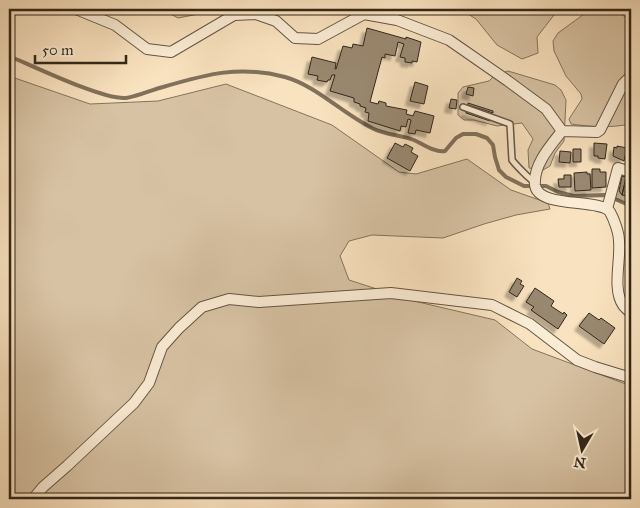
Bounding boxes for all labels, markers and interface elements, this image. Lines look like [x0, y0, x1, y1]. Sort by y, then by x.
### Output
scale bar [35, 32, 126, 64]
text: 50 m [42, 41, 74, 59]
north arrow [558, 426, 608, 476]
text: N [573, 453, 587, 472]

